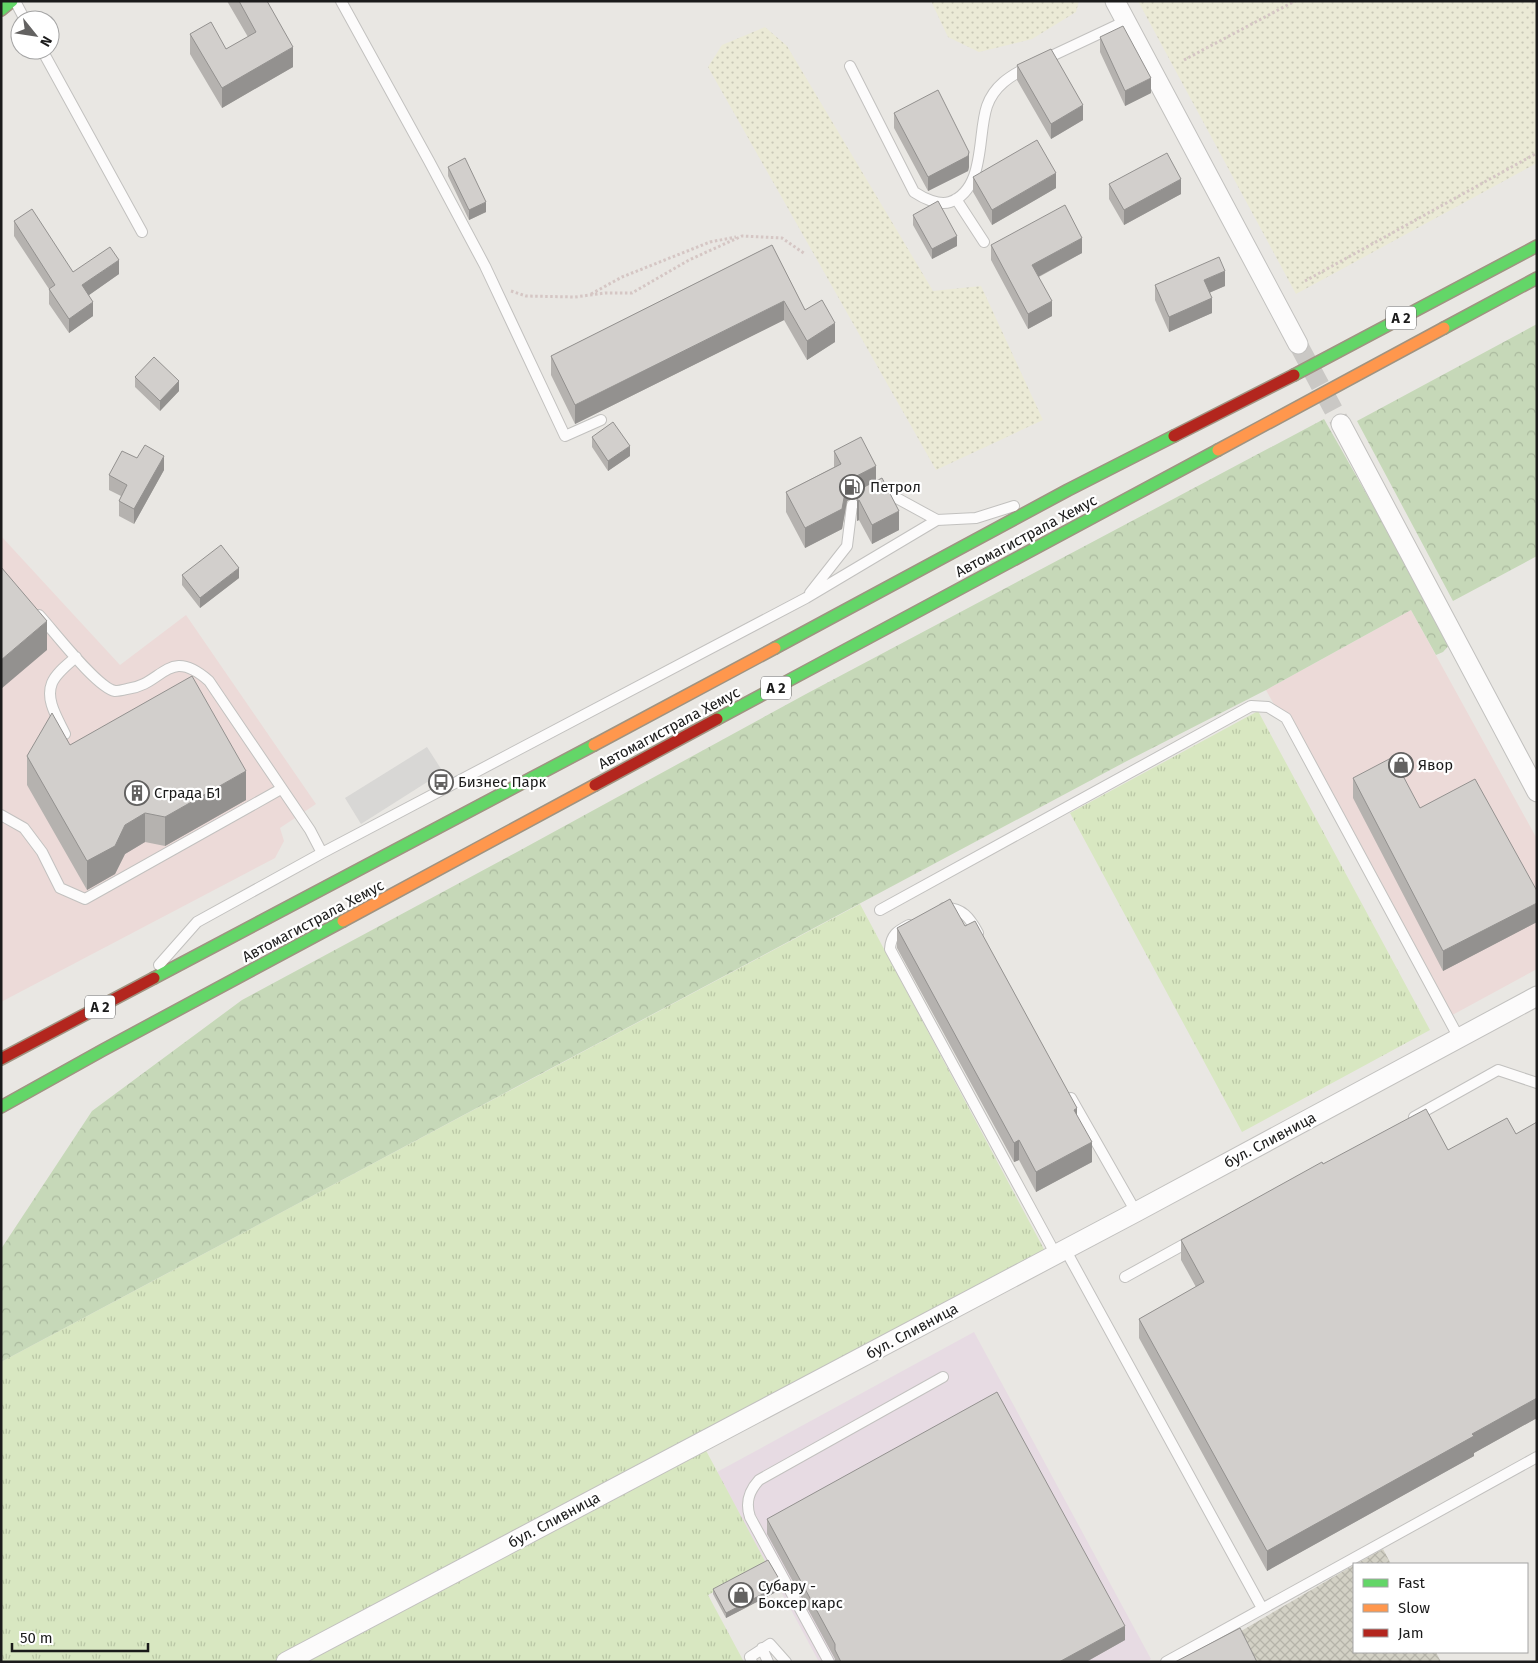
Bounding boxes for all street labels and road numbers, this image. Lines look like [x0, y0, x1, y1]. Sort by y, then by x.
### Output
road number: A 2 [1386, 306, 1416, 330]
street label: Автомагистрала Хемус [952, 491, 1100, 581]
road number: A 2 [761, 676, 791, 700]
street label: Автомагистрала Хемус [595, 683, 743, 773]
street label: Автомагистрала Хемус [239, 876, 387, 966]
road number: A 2 [85, 996, 115, 1019]
street label: бул. Сливница [1221, 1108, 1319, 1172]
street label: бул. Сливница [863, 1299, 961, 1363]
street label: бул. Сливница [505, 1488, 603, 1552]

